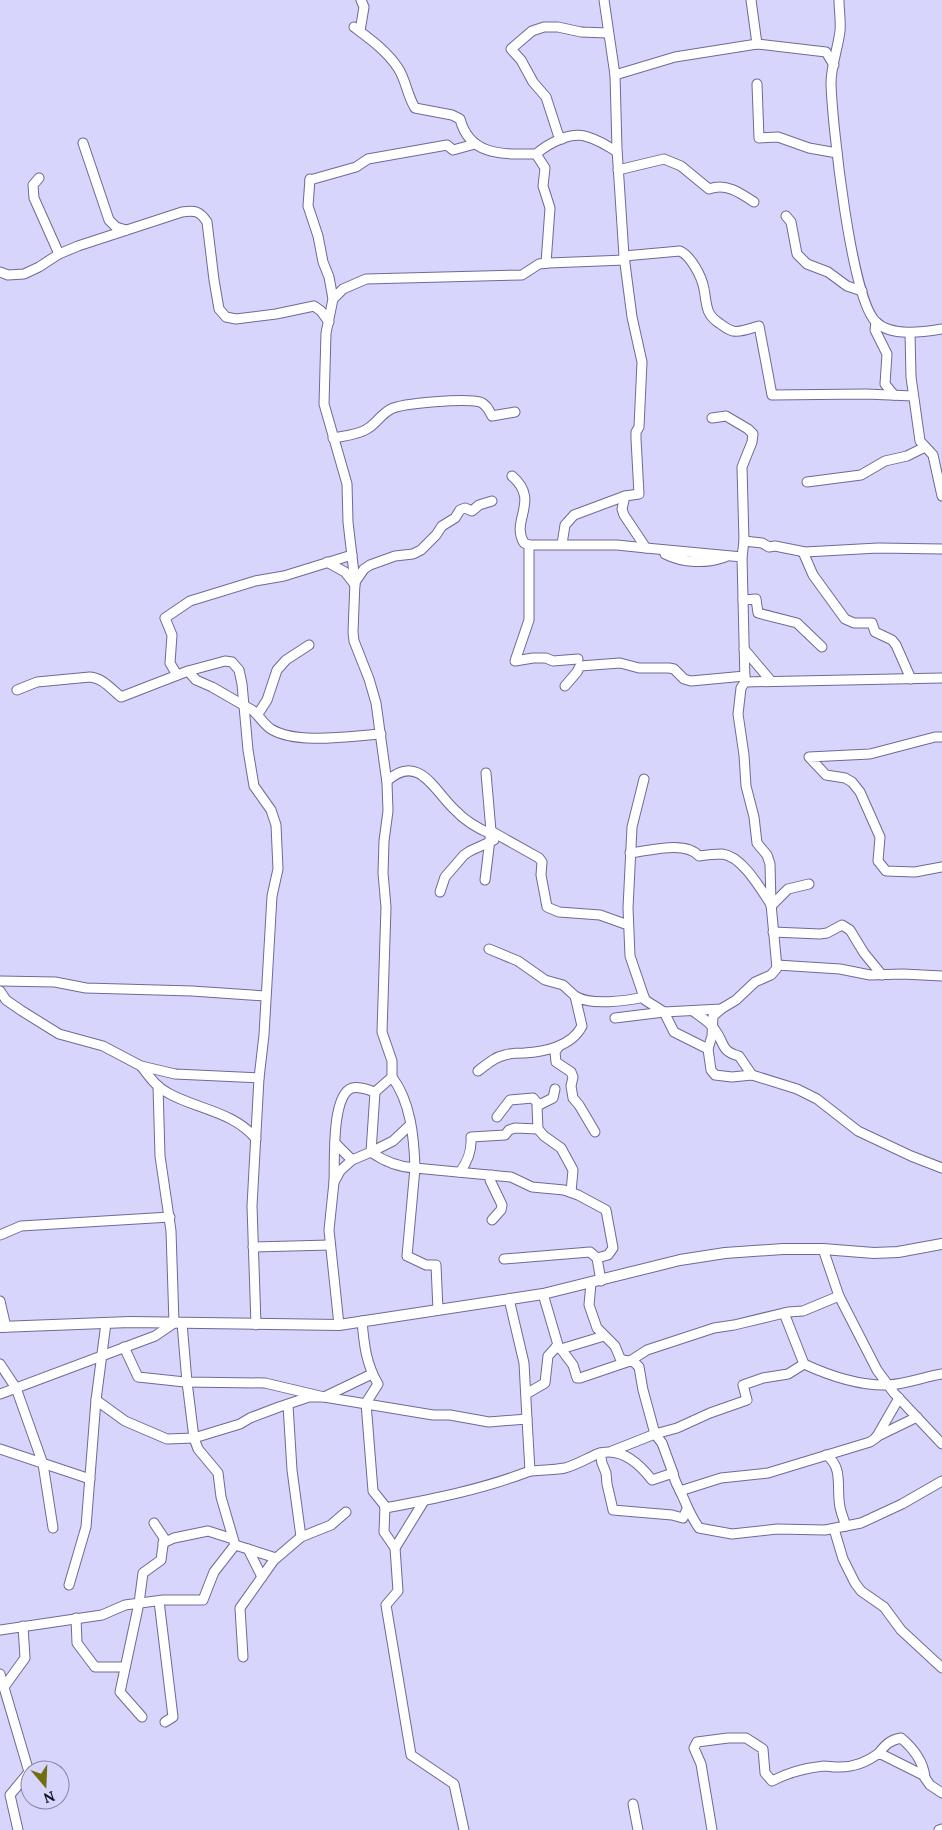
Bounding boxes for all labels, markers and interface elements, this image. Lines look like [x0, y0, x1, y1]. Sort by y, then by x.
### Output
north arrow [20, 1760, 70, 1810]
text: N [41, 1787, 57, 1808]

